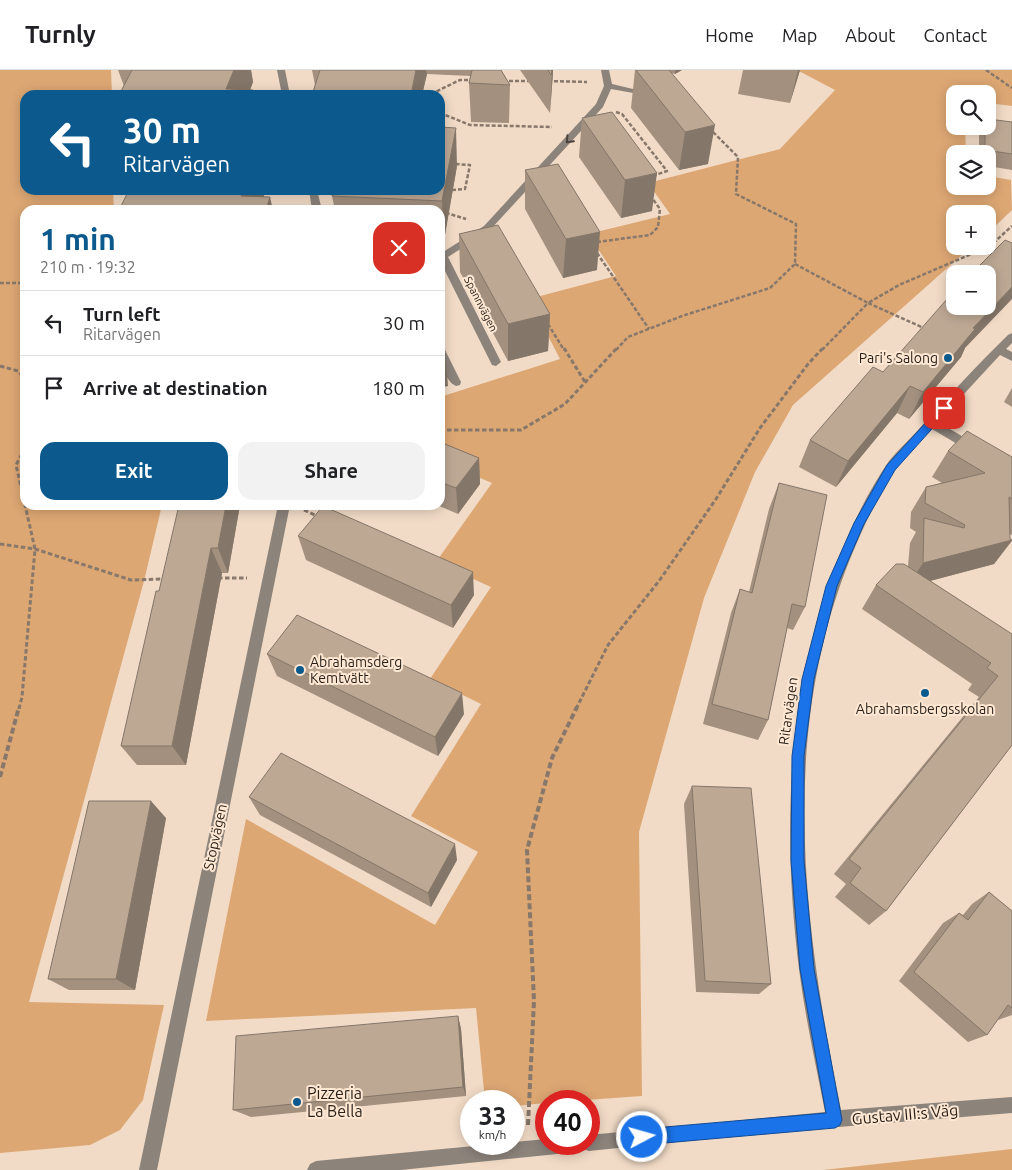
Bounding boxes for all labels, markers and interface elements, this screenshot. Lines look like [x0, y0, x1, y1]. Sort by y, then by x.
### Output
text: Turnly [25, 21, 96, 48]
text: Home [705, 25, 754, 45]
text: Map [782, 25, 817, 45]
text: About [845, 25, 895, 45]
text: Contact [923, 25, 987, 45]
map controls [946, 85, 996, 315]
button: search [946, 85, 996, 135]
icon: left [40, 110, 105, 175]
text: 30 m [123, 110, 201, 150]
one-way arrow [566, 134, 575, 143]
button: layers [946, 145, 996, 195]
text: Ritarvägen [123, 151, 230, 176]
button: + [946, 205, 996, 255]
text: 1 min [40, 222, 116, 256]
button: close [373, 222, 425, 274]
text: 210 m · 19:32 [40, 258, 136, 276]
button: − [946, 265, 996, 315]
street label: Spannvägen [462, 275, 500, 333]
text: Turn left [83, 303, 161, 325]
icon: left [40, 309, 68, 337]
text: 30 m [383, 312, 425, 334]
text: Ritarvägen [83, 325, 161, 343]
place label: Pari's Salong [859, 350, 938, 366]
marker: Pari's Salong [942, 352, 954, 364]
icon: arrive [40, 374, 68, 402]
text: Arrive at destination [83, 377, 268, 399]
text: 180 m [372, 377, 425, 399]
pin [923, 387, 965, 429]
icon: arrive [930, 394, 958, 422]
button: Exit [40, 442, 228, 500]
button: Share [238, 442, 425, 500]
place label: Abrahamsderg Kemtvätt [310, 654, 402, 686]
marker: Abrahamsderg Kemtvätt [294, 664, 306, 676]
street label: Ritarvägen [775, 676, 801, 746]
marker: Abrahamsbergsskolan [919, 687, 931, 699]
place label: Abrahamsbergsskolan [856, 701, 994, 717]
street label: Stopvägen [200, 803, 230, 871]
place label: Pizzeria La Bella [307, 1084, 363, 1120]
speed limit sign: 40 [535, 1090, 600, 1155]
marker: Pizzeria La Bella [291, 1096, 303, 1108]
street label: Gustav III:s Väg [851, 1100, 959, 1128]
text: 33 [478, 1102, 507, 1130]
position arrow [615, 1110, 667, 1162]
text: km/h [479, 1128, 506, 1141]

